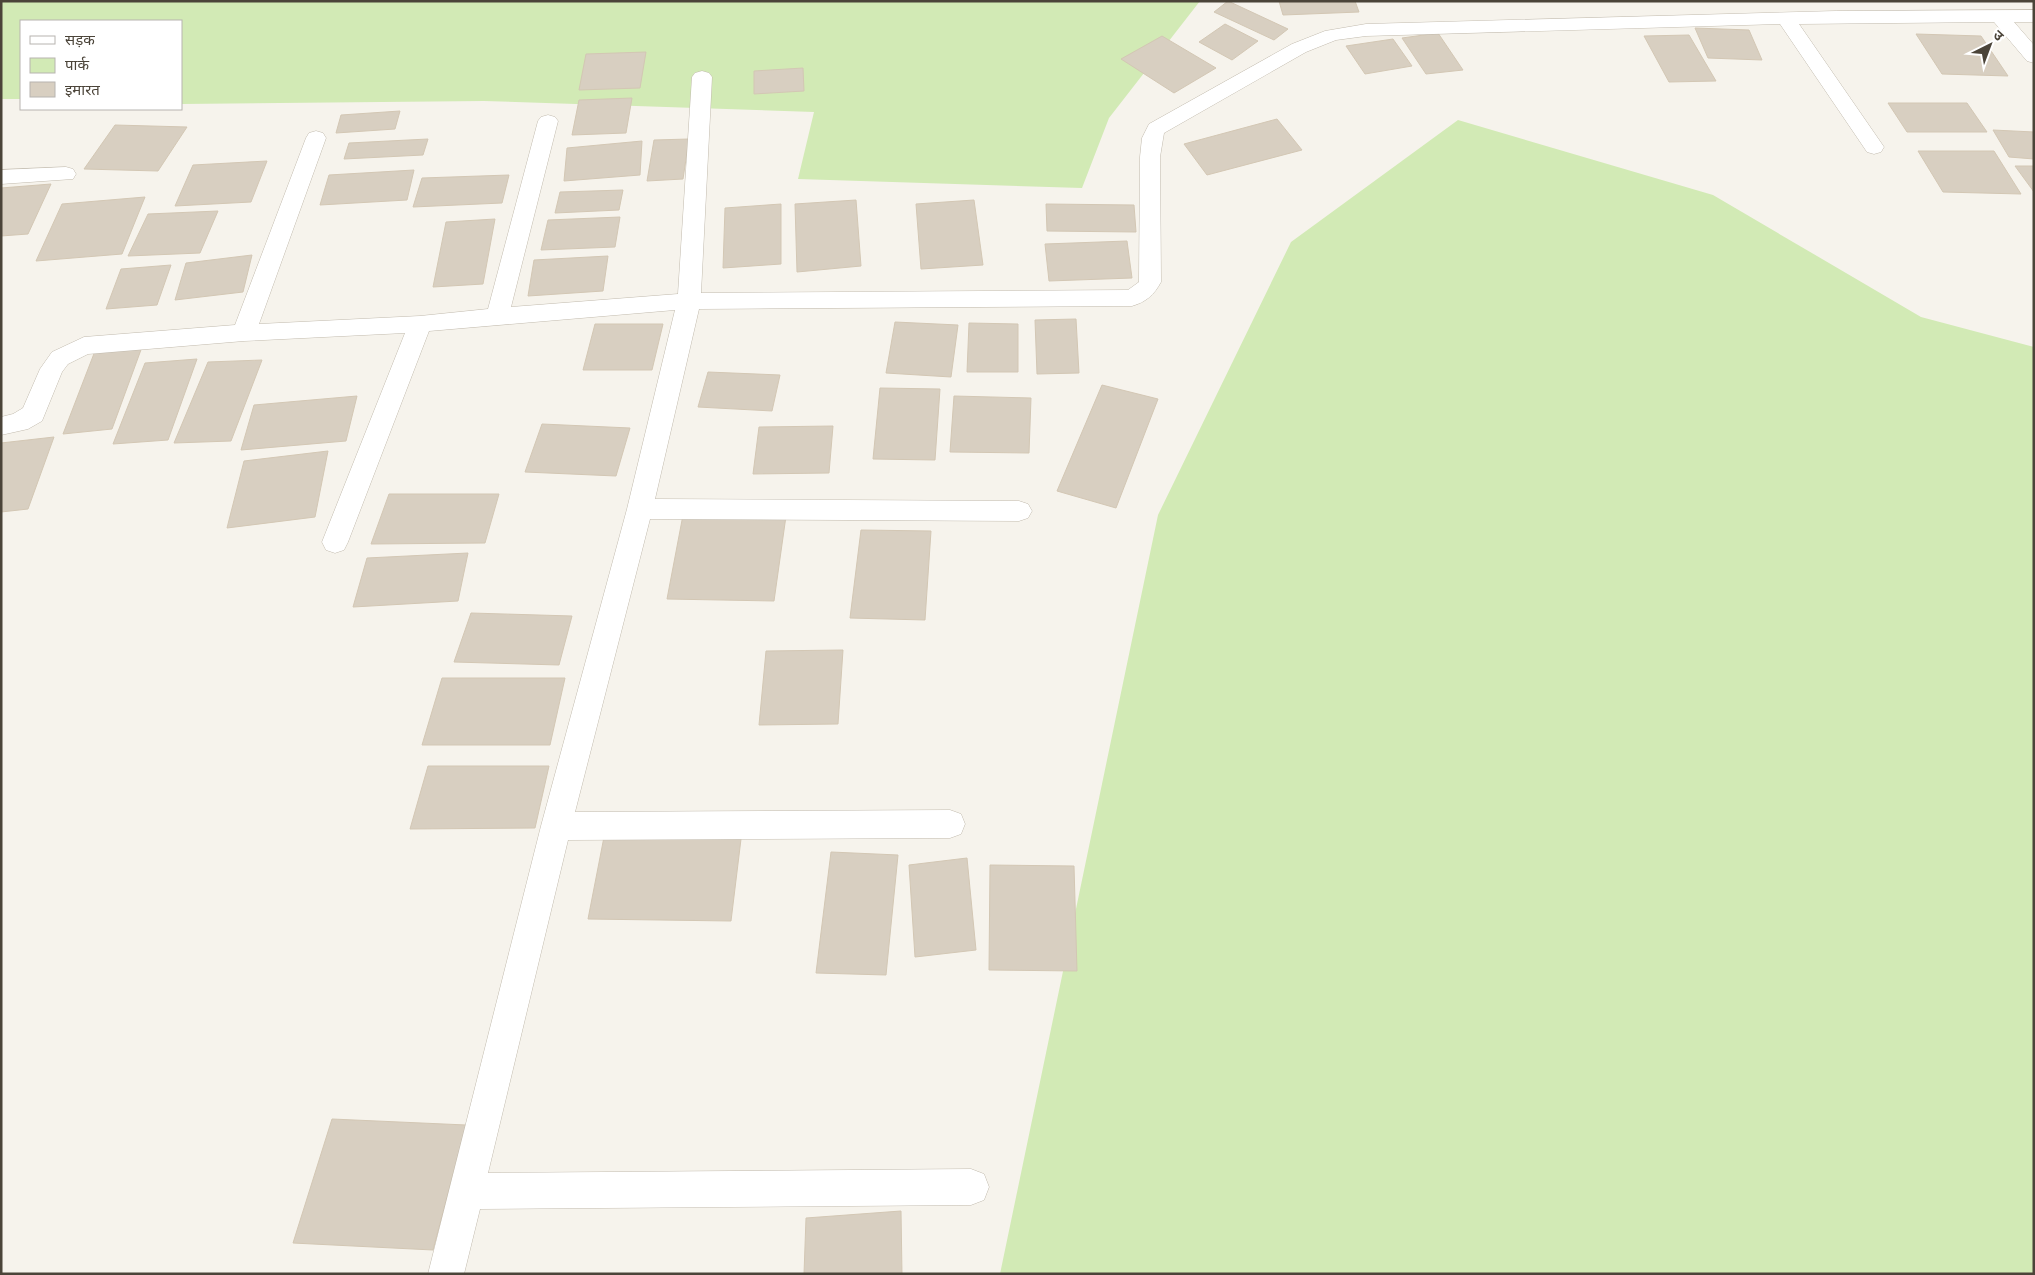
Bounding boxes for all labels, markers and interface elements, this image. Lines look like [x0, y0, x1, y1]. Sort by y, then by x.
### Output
legend [20, 20, 182, 110]
north arrow [1965, 20, 2015, 70]
text: उ [1990, 26, 2008, 45]
text: सड़क [65, 30, 95, 49]
text: पार्क [65, 55, 89, 74]
text: इमारत [65, 80, 100, 99]

